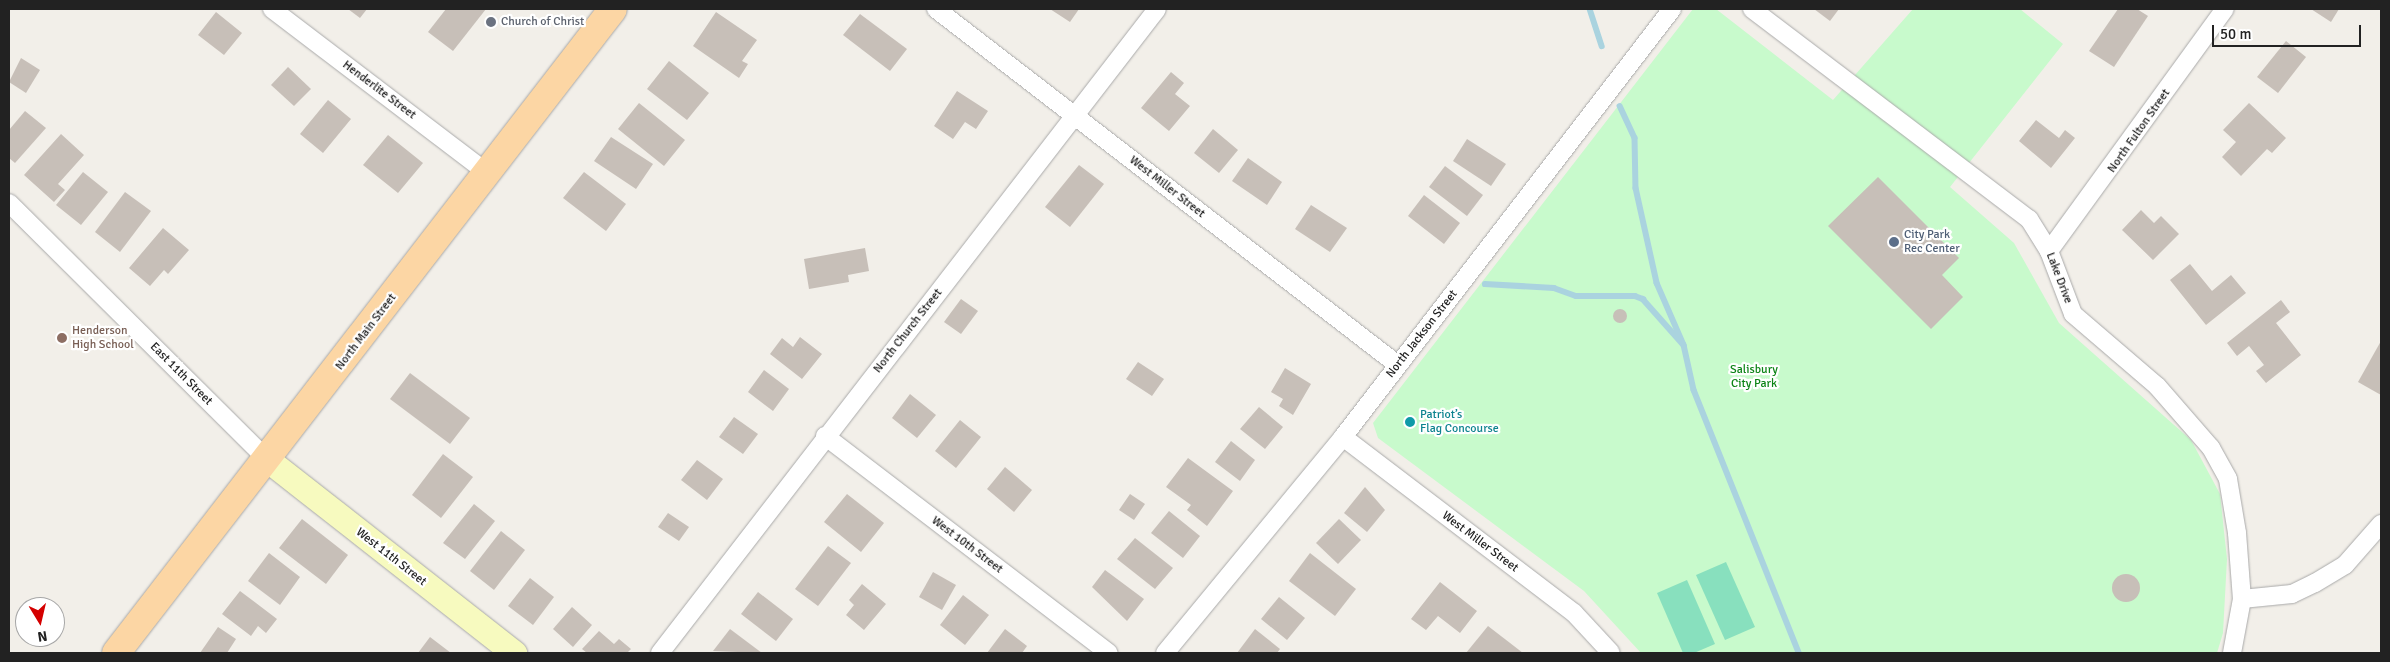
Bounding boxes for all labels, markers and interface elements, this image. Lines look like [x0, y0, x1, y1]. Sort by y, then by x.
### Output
place label: Church of Christ [501, 15, 584, 29]
scale bar [2215, 15, 2364, 47]
marker: Church of Christ [485, 16, 497, 28]
text: 50 m [2220, 25, 2251, 43]
street label: Henderlite Street [339, 58, 419, 122]
street label: North Fulton Street [2105, 86, 2173, 176]
street label: West Miller Street [1126, 153, 1208, 221]
place label: City Park Rec Center [1904, 228, 1960, 256]
marker: City Park Rec Center [1888, 236, 1900, 248]
street label: Lake Drive [2043, 250, 2075, 306]
street label: North Church Street [871, 286, 945, 376]
street label: North Jackson Street [1383, 287, 1461, 381]
street label: North Main Street [333, 291, 399, 373]
place label: Henderson High School [72, 324, 134, 352]
marker: Henderson High School [56, 332, 68, 344]
street label: East 11th Street [147, 340, 215, 408]
park label: Salisbury City Park [1730, 363, 1778, 391]
place label: Patriot’s Flag Concourse [1420, 408, 1499, 436]
marker: Patriot’s Flag Concourse [1404, 416, 1416, 428]
street label: West Miller Street [1439, 509, 1521, 575]
street label: West 10th Street [929, 514, 1005, 576]
street label: West 11th Street [353, 525, 429, 589]
north arrow [15, 597, 65, 647]
text: N [36, 627, 48, 645]

